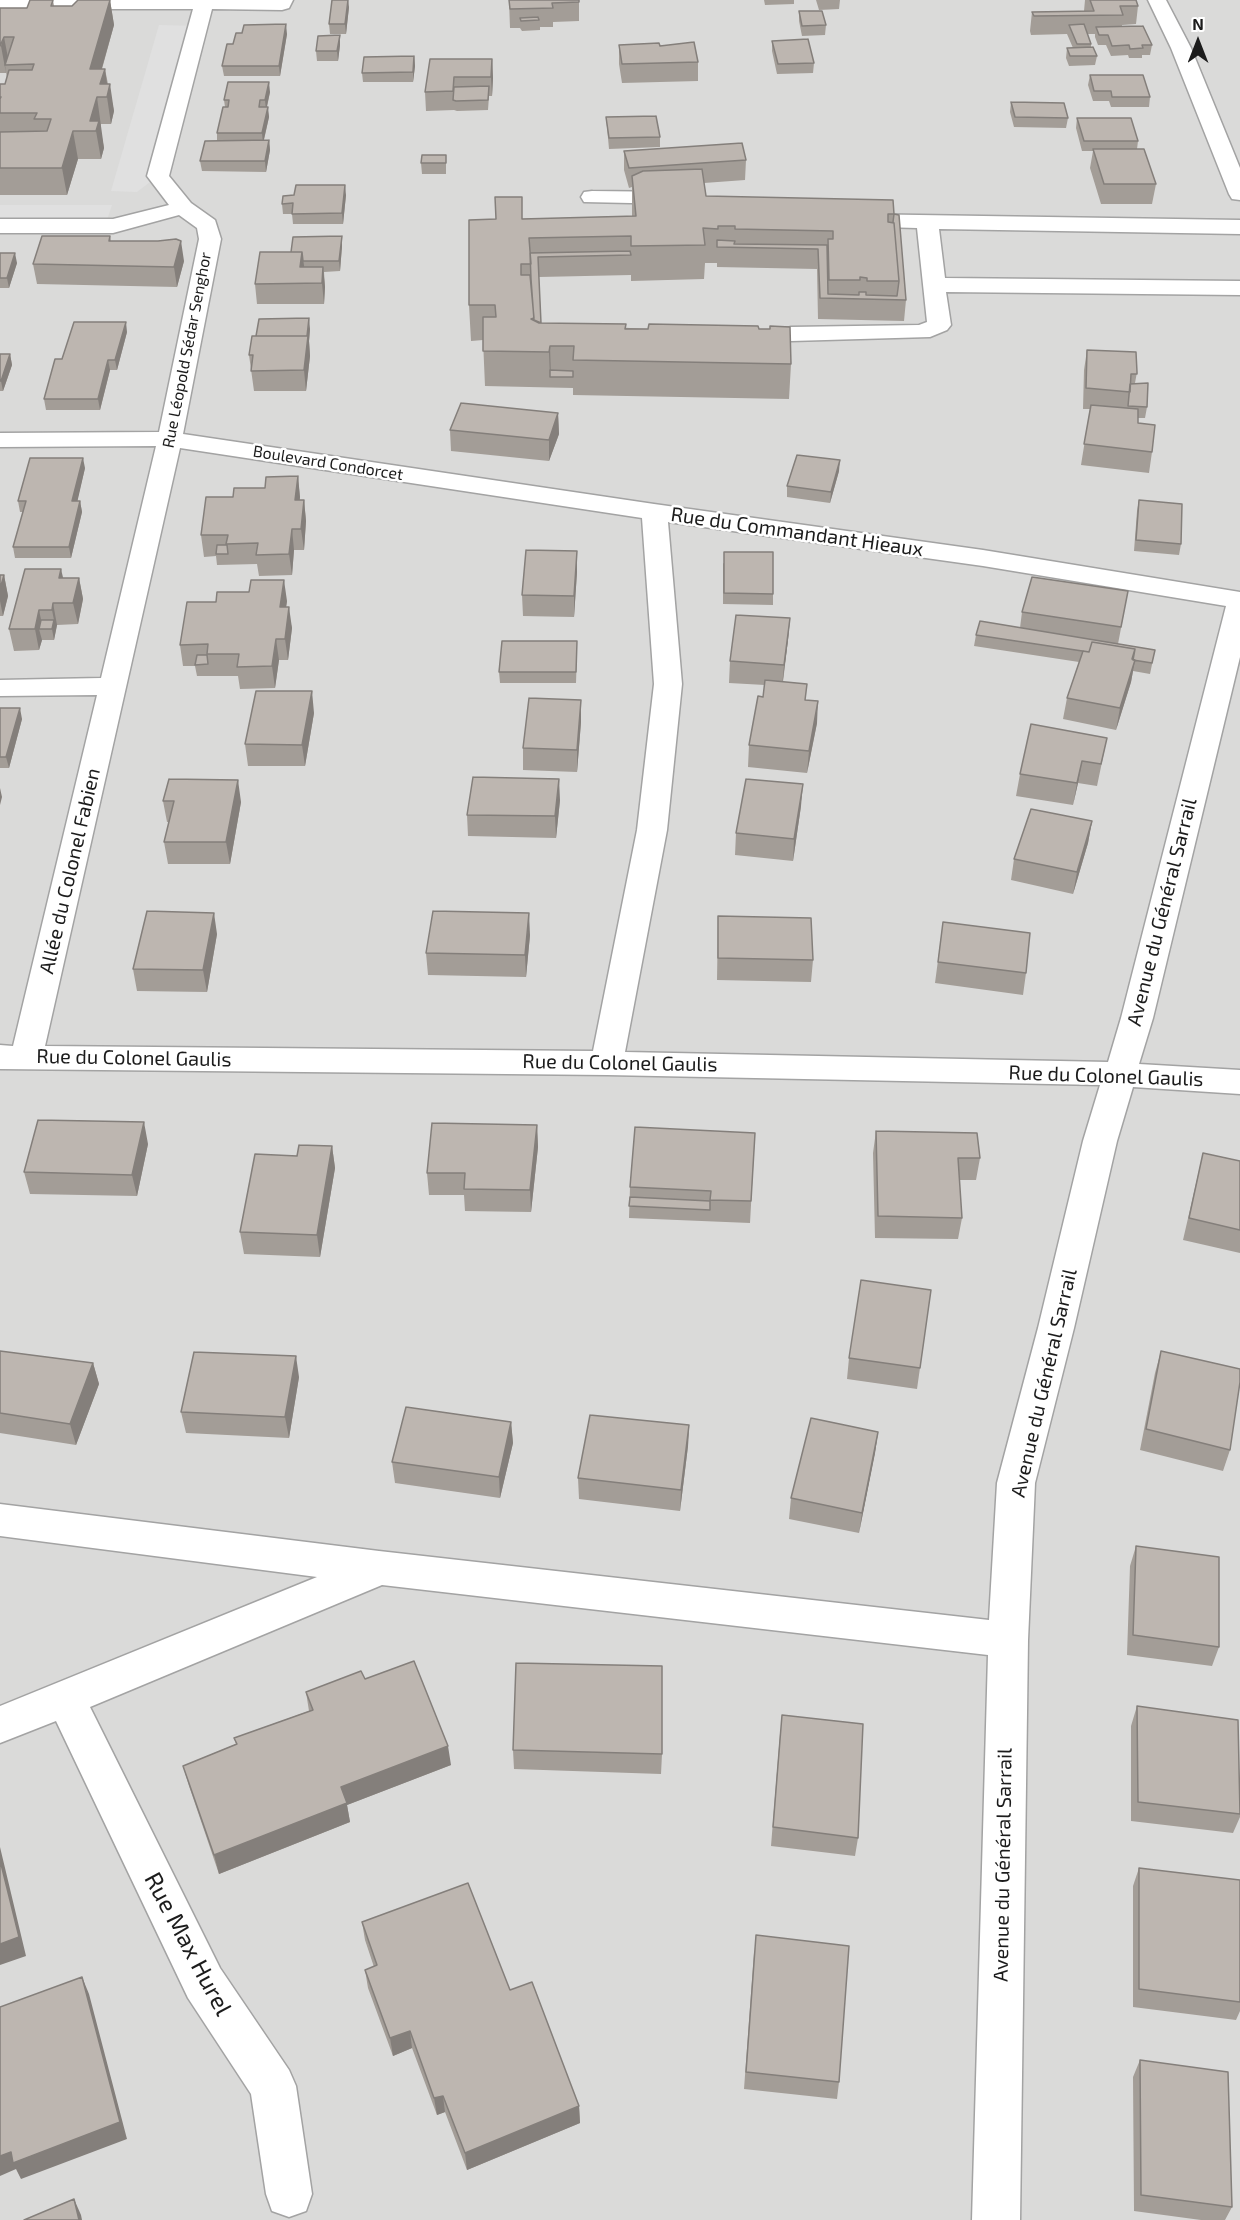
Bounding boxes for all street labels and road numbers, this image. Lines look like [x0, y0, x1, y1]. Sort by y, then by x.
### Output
street label: Rue Léopold Sédar Senghor [159, 251, 215, 449]
street label: Boulevard Condorcet [251, 442, 405, 484]
street label: Rue du Commandant Hieaux [669, 502, 925, 562]
street label: Allée du Colonel Fabien [35, 766, 105, 976]
street label: Avenue du Général Sarrail [1122, 796, 1202, 1028]
street label: Rue du Colonel Gaulis [36, 1044, 232, 1072]
street label: Rue du Colonel Gaulis [522, 1049, 718, 1077]
street label: Rue du Colonel Gaulis [1008, 1061, 1204, 1091]
street label: Avenue du Général Sarrail [1006, 1266, 1082, 1500]
street label: Avenue du Général Sarrail [989, 1748, 1017, 1982]
street label: Rue Max Hurel [138, 1867, 238, 2021]

